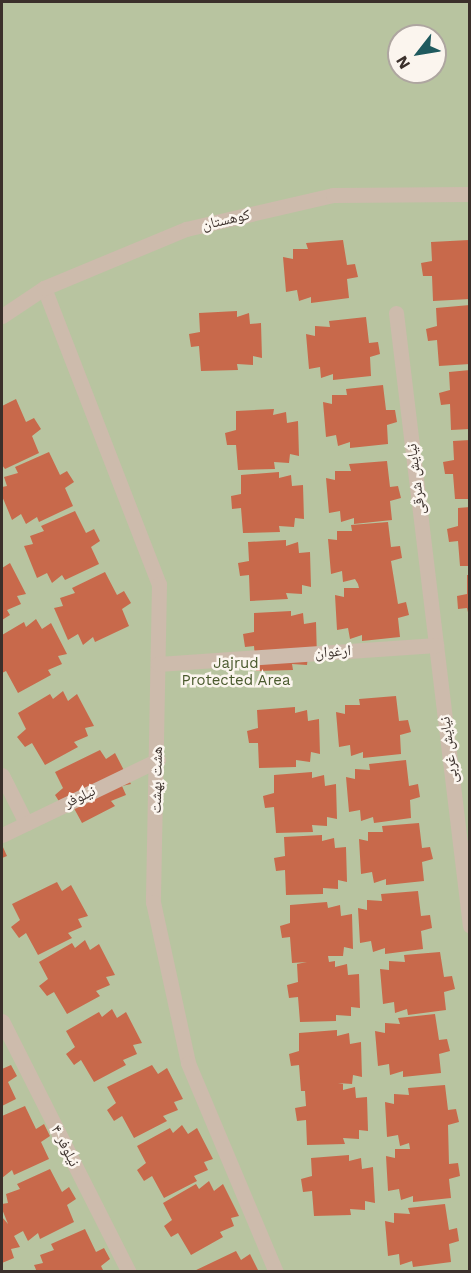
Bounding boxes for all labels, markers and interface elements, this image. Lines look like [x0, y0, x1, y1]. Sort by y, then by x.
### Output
north arrow [387, 24, 447, 84]
text: N [392, 53, 414, 72]
street label: کوهستان [200, 206, 252, 234]
street label: نیایش شرقی [403, 442, 429, 516]
street label: ارغوان [314, 642, 352, 662]
park label: Jajrud Protected Area [181, 654, 291, 689]
street label: نیایش غربی [436, 716, 462, 784]
street label: هشت بهشت [147, 746, 167, 814]
street label: نیلوفر [61, 782, 99, 812]
street label: نیلوفر ۴ [47, 1122, 83, 1170]

